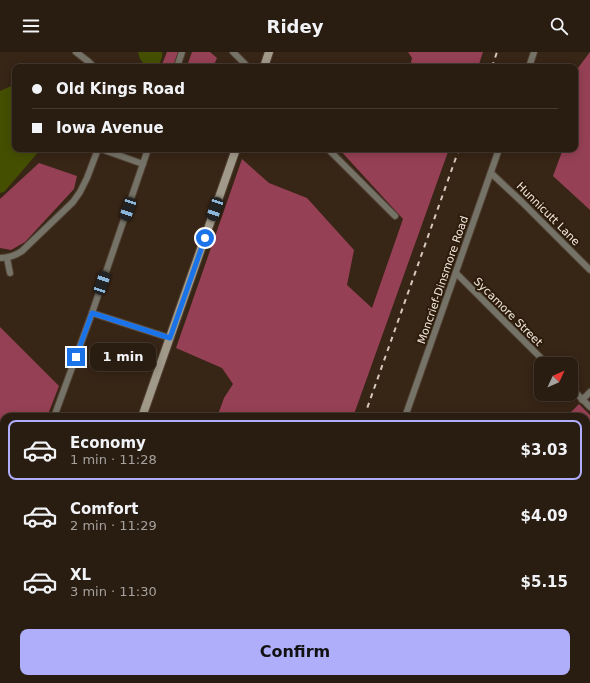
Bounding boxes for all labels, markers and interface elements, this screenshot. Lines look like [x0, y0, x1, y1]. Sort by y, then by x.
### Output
icon: menu [20, 15, 42, 37]
icon: search [548, 15, 570, 37]
text: Ridey [267, 16, 323, 37]
text: Old Kings Road [56, 80, 185, 98]
text: Iowa Avenue [56, 119, 164, 137]
street label: Hunnicutt Lane [514, 180, 582, 248]
car [118, 196, 138, 222]
car [205, 196, 225, 222]
street label: Moncrief-Dinsmore Road [415, 214, 471, 346]
route start [196, 229, 214, 247]
car [92, 270, 112, 296]
street label: Sycamore Street [471, 275, 545, 349]
callout: 1 min [90, 343, 156, 371]
route end [67, 348, 85, 366]
text: 1 min [103, 349, 143, 364]
north arrow [534, 357, 578, 401]
map controls [534, 357, 578, 401]
icon: car [22, 432, 58, 468]
text: Economy [70, 434, 146, 452]
text: $3.03 [521, 441, 568, 459]
text: 1 min · 11:28 [70, 452, 157, 467]
icon: car [22, 498, 58, 534]
text: Comfort [70, 500, 138, 518]
text: $4.09 [521, 507, 568, 525]
text: 2 min · 11:29 [70, 518, 157, 533]
icon: car [22, 564, 58, 600]
text: XL [70, 566, 91, 584]
text: $5.15 [521, 573, 568, 591]
text: 3 min · 11:30 [70, 584, 157, 599]
button: Confirm [20, 629, 570, 675]

